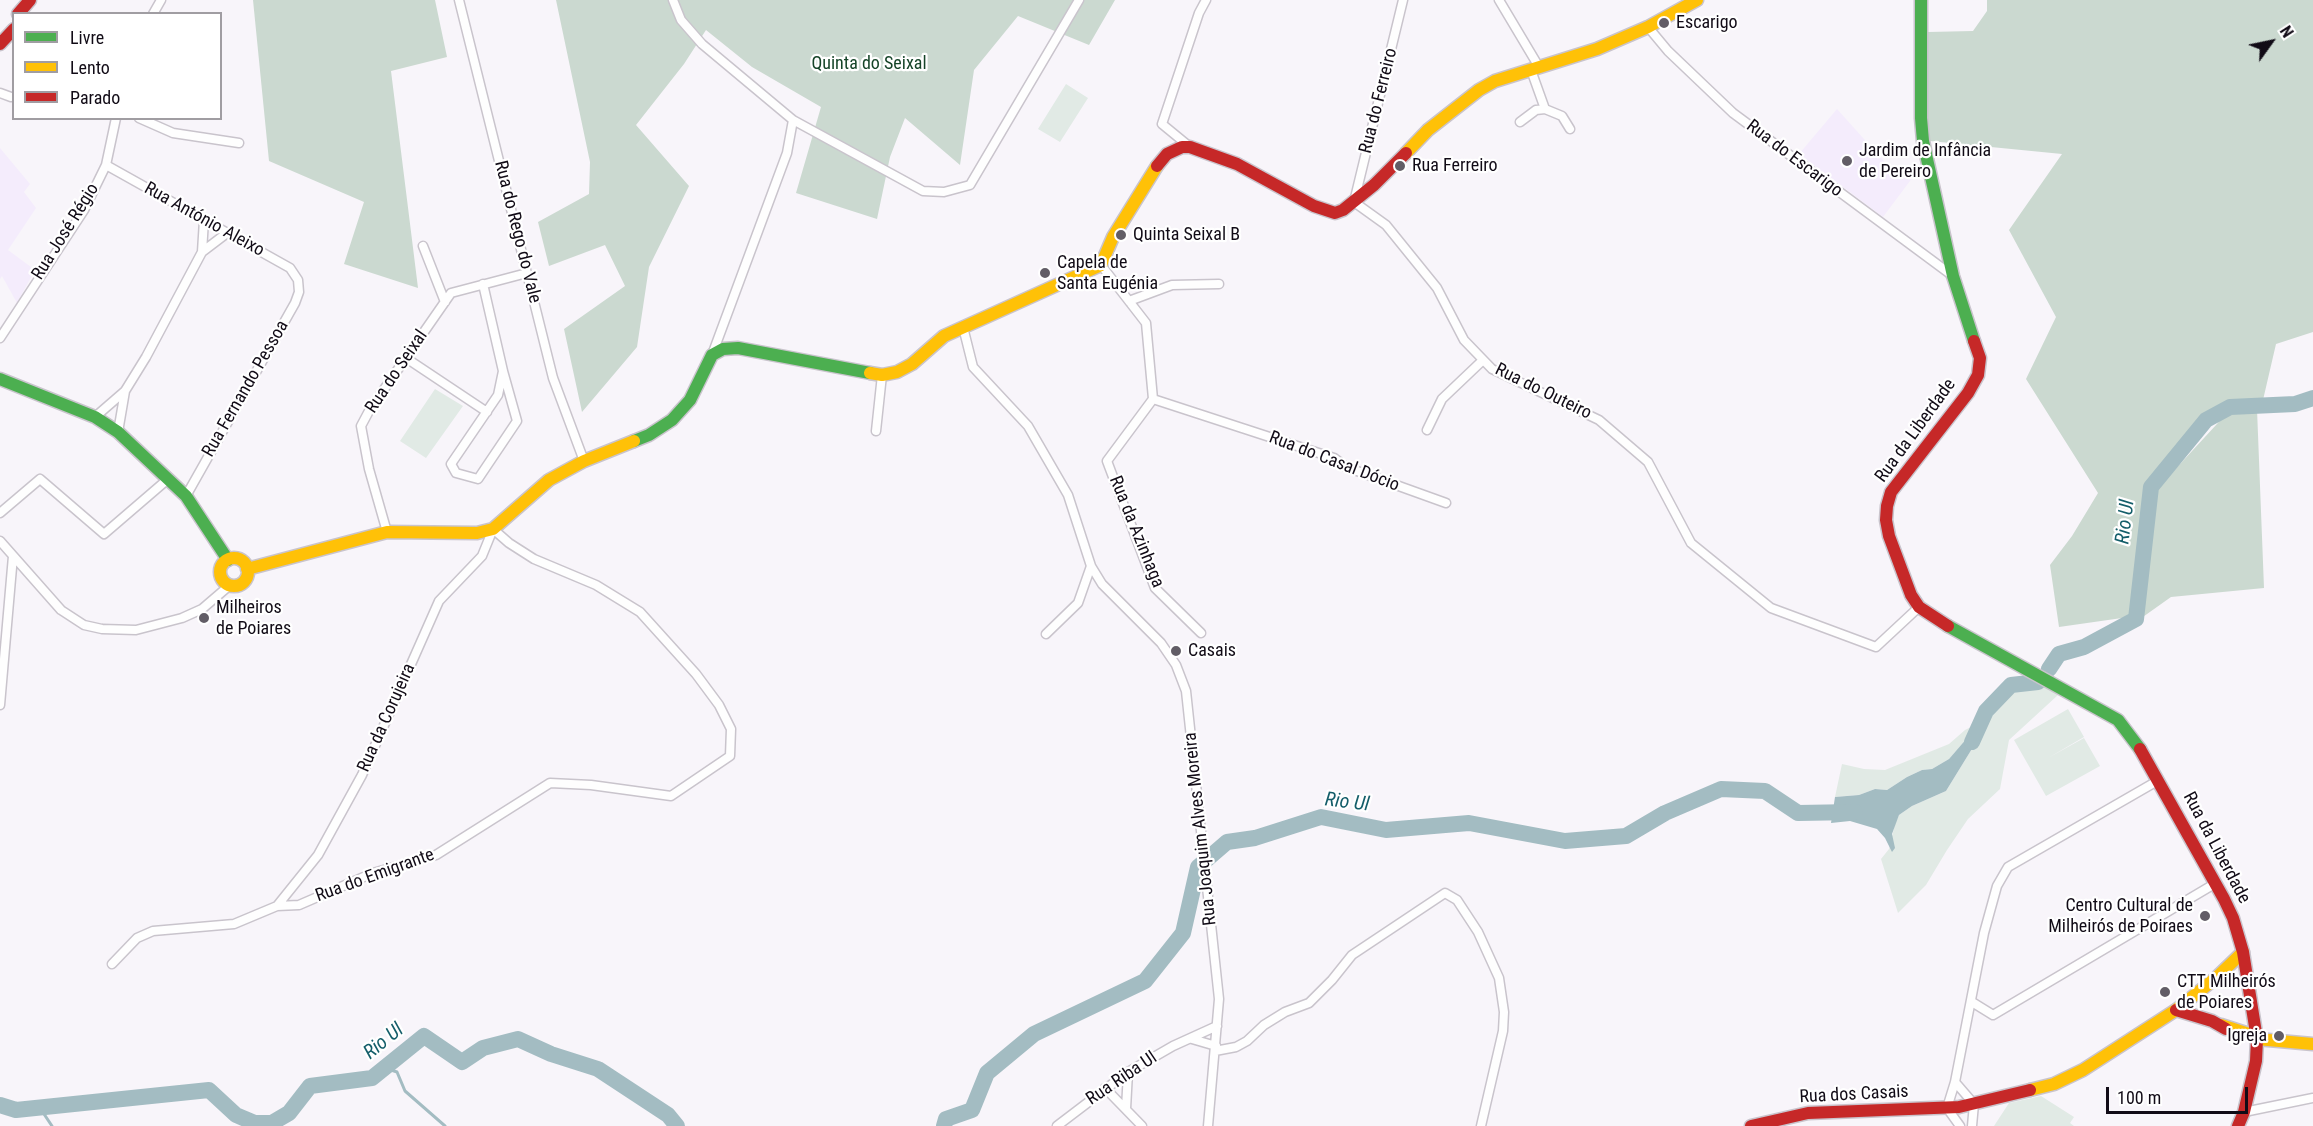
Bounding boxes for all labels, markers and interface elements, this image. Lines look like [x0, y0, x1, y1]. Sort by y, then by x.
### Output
legend [12, 12, 222, 120]
place label: Escarigo [1676, 12, 1738, 34]
north arrow [2241, 12, 2301, 72]
marker: Escarigo [1657, 16, 1671, 30]
text: N [2276, 23, 2297, 41]
text: Livre [70, 27, 104, 48]
street label: Rua do Ferreiro [1355, 46, 1403, 156]
park label: Quinta do Seixal [811, 53, 927, 75]
text: Lento [70, 57, 110, 78]
text: Parado [70, 87, 120, 108]
street label: Rua do Escarigo [1742, 116, 1846, 202]
place label: Jardim de Infância de Pereiro [1859, 140, 1991, 182]
marker: Jardim de Infância de Pereiro [1840, 154, 1854, 168]
place label: Rua Ferreiro [1412, 155, 1498, 177]
street label: Rua do Rego do Vale [489, 159, 545, 305]
marker: Rua Ferreiro [1393, 159, 1407, 173]
street label: Rua António Aleixo [140, 178, 268, 262]
street label: Rua José Régio [28, 180, 104, 284]
place label: Quinta Seixal B [1133, 224, 1240, 246]
marker: Quinta Seixal B [1114, 228, 1128, 242]
place label: Capela de Santa Eugénia [1057, 252, 1158, 294]
marker: Capela de Santa Eugénia [1038, 266, 1052, 280]
street label: Rua Fernando Pessoa [198, 317, 294, 461]
street label: Rua do Seixal [361, 326, 433, 418]
street label: Rua do Outeiro [1491, 359, 1595, 425]
street label: Rua da Liberdade [1871, 375, 1961, 487]
street label: Rua do Casal Dócio [1266, 427, 1402, 497]
street label: Rua da Azinhaga [1104, 473, 1168, 591]
water label: Rio Ul [2111, 499, 2141, 545]
place label: Milheiros de Poiares [216, 597, 291, 640]
marker: Milheiros de Poiares [197, 611, 211, 625]
place label: Casais [1188, 640, 1236, 662]
marker: Casais [1169, 644, 1183, 658]
street label: Rua da Corujeira [353, 660, 421, 776]
street label: Rua Joaquim Alves Moreira [1180, 731, 1222, 927]
water label: Rio Ul [1324, 788, 1370, 818]
street label: Rua da Liberdade [2178, 789, 2254, 907]
street label: Rua do Emigrante [313, 845, 437, 907]
place label: Centro Cultural de Milheirós de Poiraes [2048, 895, 2193, 938]
marker: Centro Cultural de Milheirós de Poiraes [2198, 909, 2212, 923]
place label: CTT Milheirós de Poiares [2177, 971, 2276, 1014]
marker: CTT Milheirós de Poiares [2158, 985, 2172, 999]
water label: Rio Ul [359, 1019, 409, 1065]
place label: Igreja [2227, 1025, 2267, 1047]
marker: Igreja [2272, 1029, 2286, 1043]
street label: Rua Riba Ul [1083, 1048, 1161, 1110]
scale bar [2109, 1075, 2252, 1113]
street label: Rua dos Casais [1799, 1081, 1909, 1109]
text: 100 m [2117, 1087, 2161, 1108]

